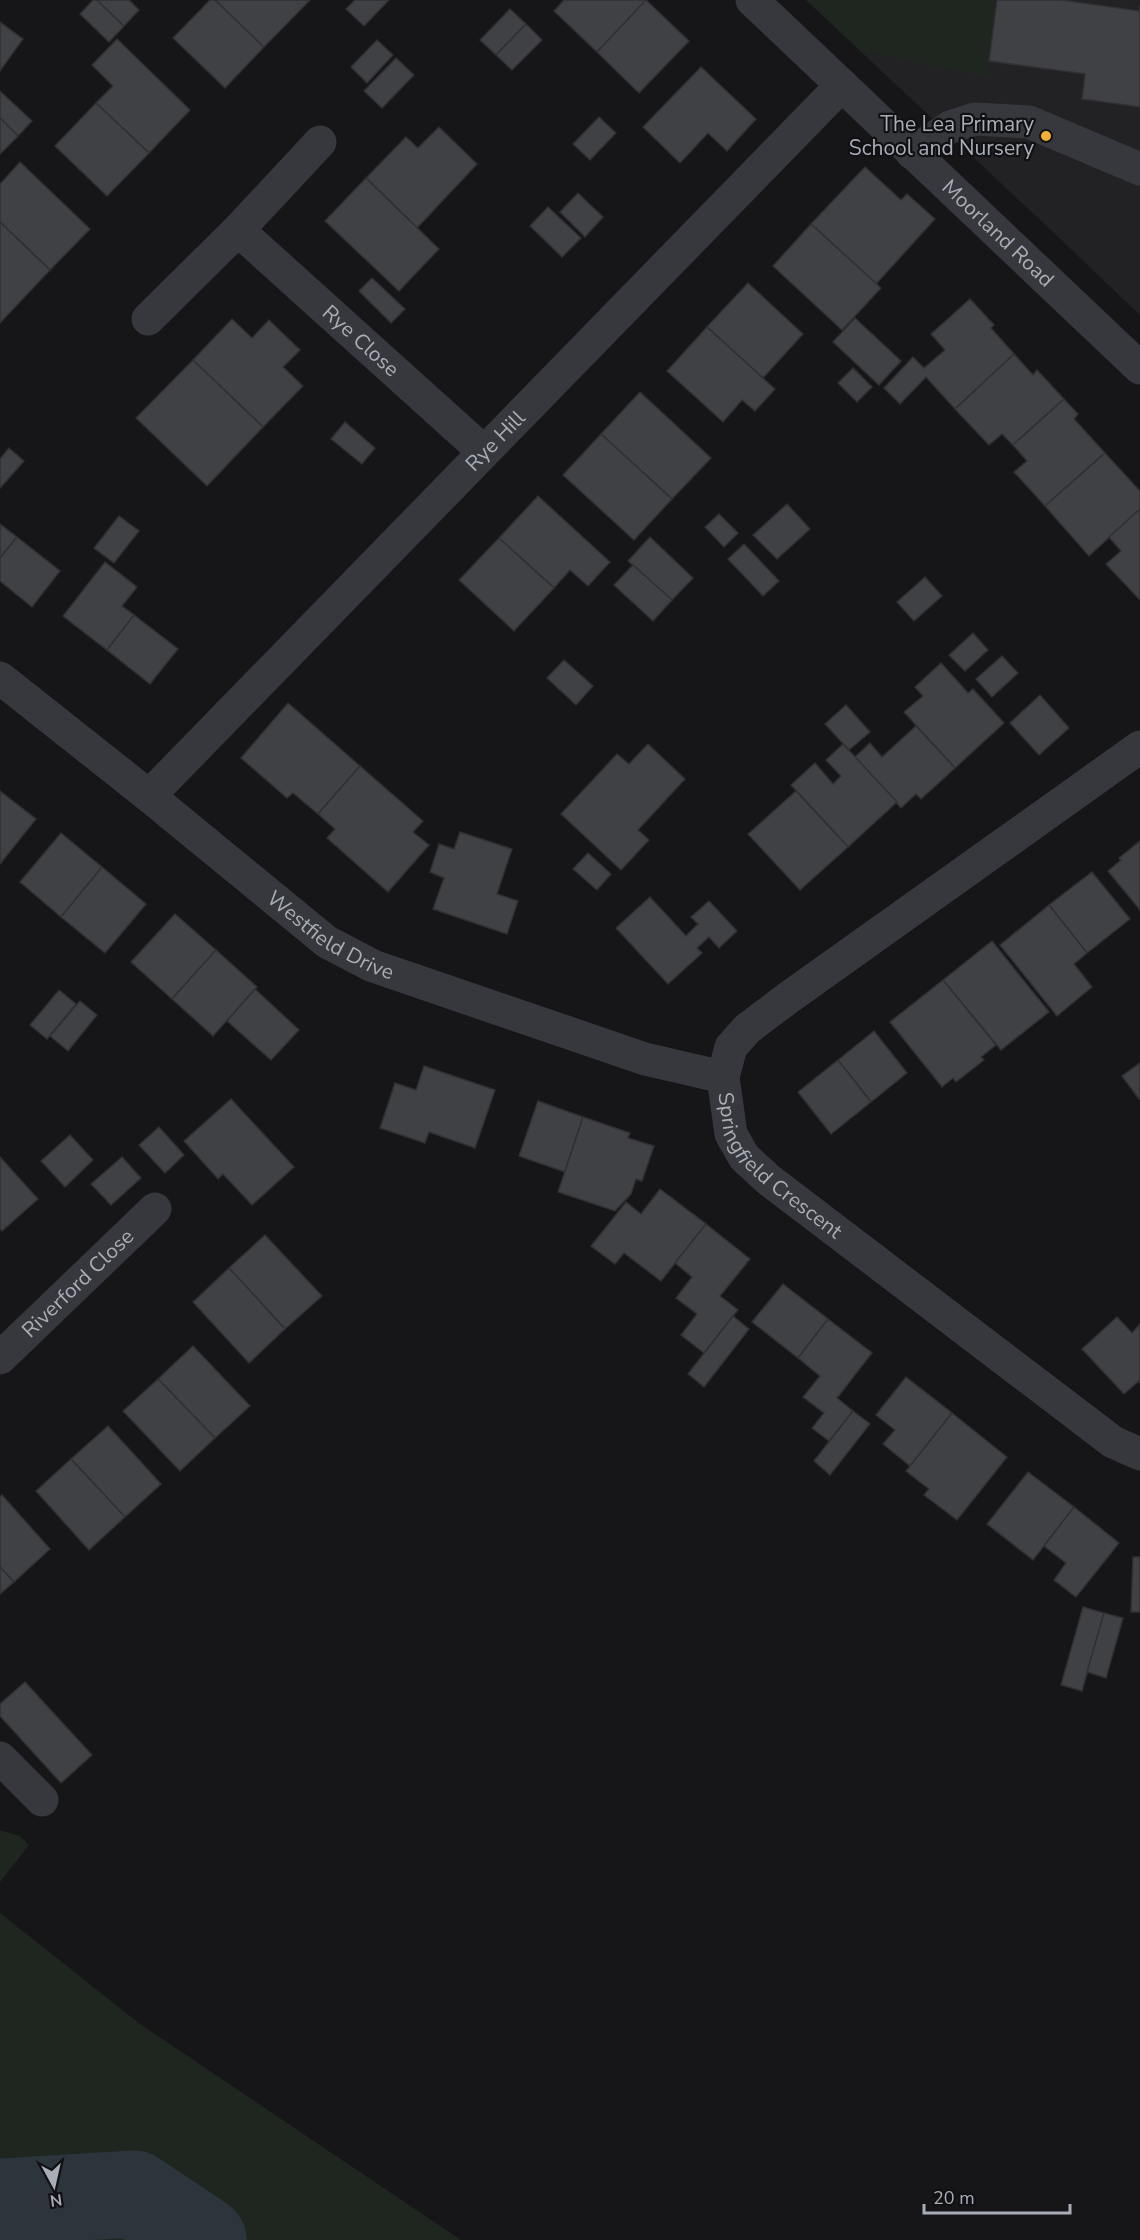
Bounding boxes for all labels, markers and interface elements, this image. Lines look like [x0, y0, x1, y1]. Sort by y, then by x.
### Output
place label: The Lea Primary School and Nursery [849, 110, 1034, 162]
marker: The Lea Primary School and Nursery [1039, 129, 1053, 143]
street label: Moorland Road [936, 173, 1060, 293]
street label: Rye Close [316, 299, 405, 383]
street label: Rye Hill [459, 404, 532, 477]
street label: Westfield Drive [261, 884, 398, 986]
street label: Springfield Crescent [711, 1090, 849, 1245]
street label: Riverford Close [16, 1223, 140, 1344]
north arrow [24, 2156, 84, 2216]
scale bar [924, 2177, 1070, 2215]
text: 20 m [933, 2186, 975, 2210]
text: N [48, 2188, 63, 2212]

